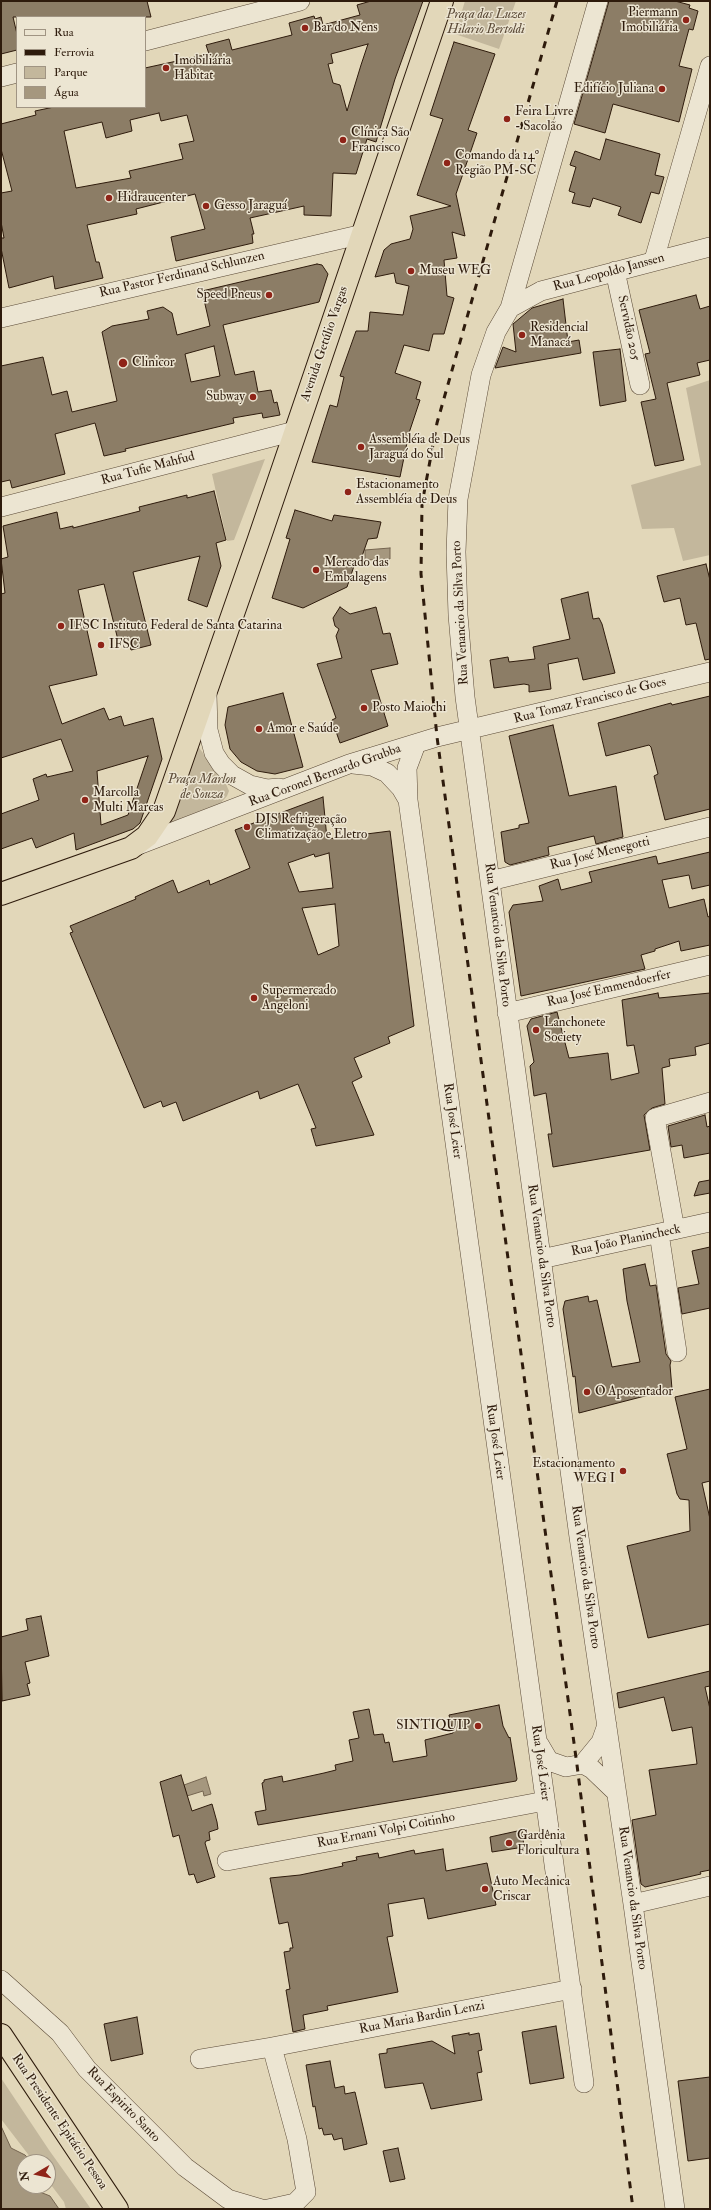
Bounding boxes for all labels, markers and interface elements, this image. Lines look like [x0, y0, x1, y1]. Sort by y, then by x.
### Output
place label: Piermann Imobiliária [621, 5, 678, 36]
park label: Praça das Luzes Hilario Bertoldi [446, 7, 526, 38]
marker: Piermann Imobiliária [681, 15, 691, 25]
legend [16, 16, 146, 108]
place label: Bar do Nens [313, 20, 378, 36]
marker: Bar do Nens [300, 23, 310, 33]
text: Rua [54, 25, 74, 40]
text: Ferrovia [54, 45, 94, 60]
place label: Imobiliária Habitat [174, 53, 231, 84]
marker: Imobiliária Habitat [161, 63, 171, 73]
text: Parque [54, 65, 88, 80]
place label: Edifício Juliana [574, 81, 654, 97]
marker: Edifício Juliana [657, 84, 667, 94]
text: Água [54, 85, 79, 100]
place label: Feira Livre - Sacolão [515, 104, 573, 135]
marker: Feira Livre - Sacolão [502, 114, 512, 124]
place label: Clínica São Francisco [351, 125, 410, 156]
marker: Clínica São Francisco [338, 135, 348, 145]
place label: Comando da 14º Região PM-SC [455, 148, 539, 179]
marker: Comando da 14º Região PM-SC [442, 158, 452, 168]
place label: Hidraucenter [117, 190, 186, 206]
marker: Hidraucenter [104, 193, 114, 203]
place label: Gesso Jaraguá [214, 198, 287, 214]
marker: Gesso Jaraguá [201, 201, 211, 211]
street label: Rua Pastor Ferdinand Schlunzen [98, 248, 266, 302]
street label: Rua Leopoldo Janssen [552, 251, 666, 295]
place label: Museu WEG [419, 263, 491, 279]
marker: Museu WEG [406, 266, 416, 276]
street label: Avenida Getúlio Vargas [298, 284, 352, 404]
place label: Speed Pneus [196, 287, 261, 303]
marker: Speed Pneus [264, 290, 274, 300]
street label: Servidão 205 [613, 294, 643, 362]
place label: Residencial Manacá [530, 320, 588, 351]
marker: Residencial Manacá [517, 330, 527, 340]
place label: Clinicor [132, 355, 175, 371]
marker: Clinicor [117, 357, 129, 369]
place label: Subway [206, 389, 245, 405]
marker: Subway [248, 392, 258, 402]
place label: Assembléia de Deus Jaraguá do Sul [369, 432, 470, 463]
marker: Assembléia de Deus Jaraguá do Sul [356, 442, 366, 452]
street label: Rua Tufie Mahfud [99, 449, 197, 489]
place label: Estacionamento Assembléia de Deus [356, 477, 457, 508]
marker: Estacionamento Assembléia de Deus [343, 487, 353, 497]
street label: Rua Venancio da Silva Porto [449, 540, 473, 686]
place label: Mercado das Embalagens [324, 555, 389, 586]
marker: Mercado das Embalagens [311, 565, 321, 575]
place label: IFSC Instituto Federal de Santa Catarina [69, 618, 282, 634]
marker: IFSC Instituto Federal de Santa Catarina [56, 621, 66, 631]
place label: IFSC [109, 637, 139, 653]
marker: IFSC [96, 640, 106, 650]
street label: Rua Tomaz Francisco de Goes [512, 675, 668, 727]
place label: Posto Maiochi [372, 700, 446, 716]
marker: Posto Maiochi [359, 703, 369, 713]
place label: Amor e Saúde [267, 721, 338, 737]
marker: Amor e Saúde [254, 724, 264, 734]
street label: Rua Coronel Bernardo Grubba [247, 741, 403, 811]
park label: Praça Marlon de Souza [168, 772, 236, 803]
place label: Marcolla Multi Marcas [93, 785, 163, 816]
marker: Marcolla Multi Marcas [80, 795, 90, 805]
place label: DJS Refrigeração Climatização e Eletro [255, 812, 367, 843]
marker: DJS Refrigeração Climatização e Eletro [242, 822, 252, 832]
street label: Rua José Menegotti [548, 834, 652, 874]
street label: Rua Venancio da Silva Porto [480, 862, 514, 1008]
street label: Rua José Emmendoerfer [545, 967, 673, 1011]
place label: Supermercado Angeloni [262, 983, 336, 1014]
marker: Supermercado Angeloni [249, 993, 259, 1003]
place label: Lanchonete Society [544, 1015, 606, 1046]
marker: Lanchonete Society [531, 1025, 541, 1035]
street label: Rua José Leier [439, 1082, 465, 1160]
street label: Rua Venancio da Silva Porto [523, 1183, 559, 1329]
street label: Rua João Planincheck [570, 1222, 682, 1260]
place label: O Aposentador [595, 1384, 673, 1400]
marker: O Aposentador [582, 1387, 592, 1397]
street label: Rua José Leier [482, 1403, 508, 1481]
place label: Estacionamento WEG I [532, 1456, 615, 1487]
marker: Estacionamento WEG I [618, 1466, 628, 1476]
street label: Rua Venancio da Silva Porto [567, 1504, 603, 1650]
place label: SINTIQUIP [396, 1718, 470, 1734]
marker: SINTIQUIP [473, 1721, 483, 1731]
street label: Rua José Leier [527, 1724, 553, 1802]
street label: Rua Ernani Volpi Coitinho [316, 1810, 456, 1852]
street label: Rua Venancio da Silva Porto [614, 1825, 650, 1971]
place label: Gardênia Floricultura [517, 1828, 579, 1859]
marker: Gardênia Floricultura [504, 1838, 514, 1848]
place label: Auto Mecânica Criscar [493, 1874, 570, 1905]
marker: Auto Mecânica Criscar [480, 1884, 490, 1894]
street label: Rua Maria Bardin Lenzi [358, 1998, 486, 2038]
street label: Rua Presidente Epitácio Pessoa [8, 2051, 110, 2193]
street label: Rua Espirito Santo [83, 2064, 163, 2146]
north arrow [16, 2154, 56, 2194]
text: N [17, 2170, 32, 2182]

